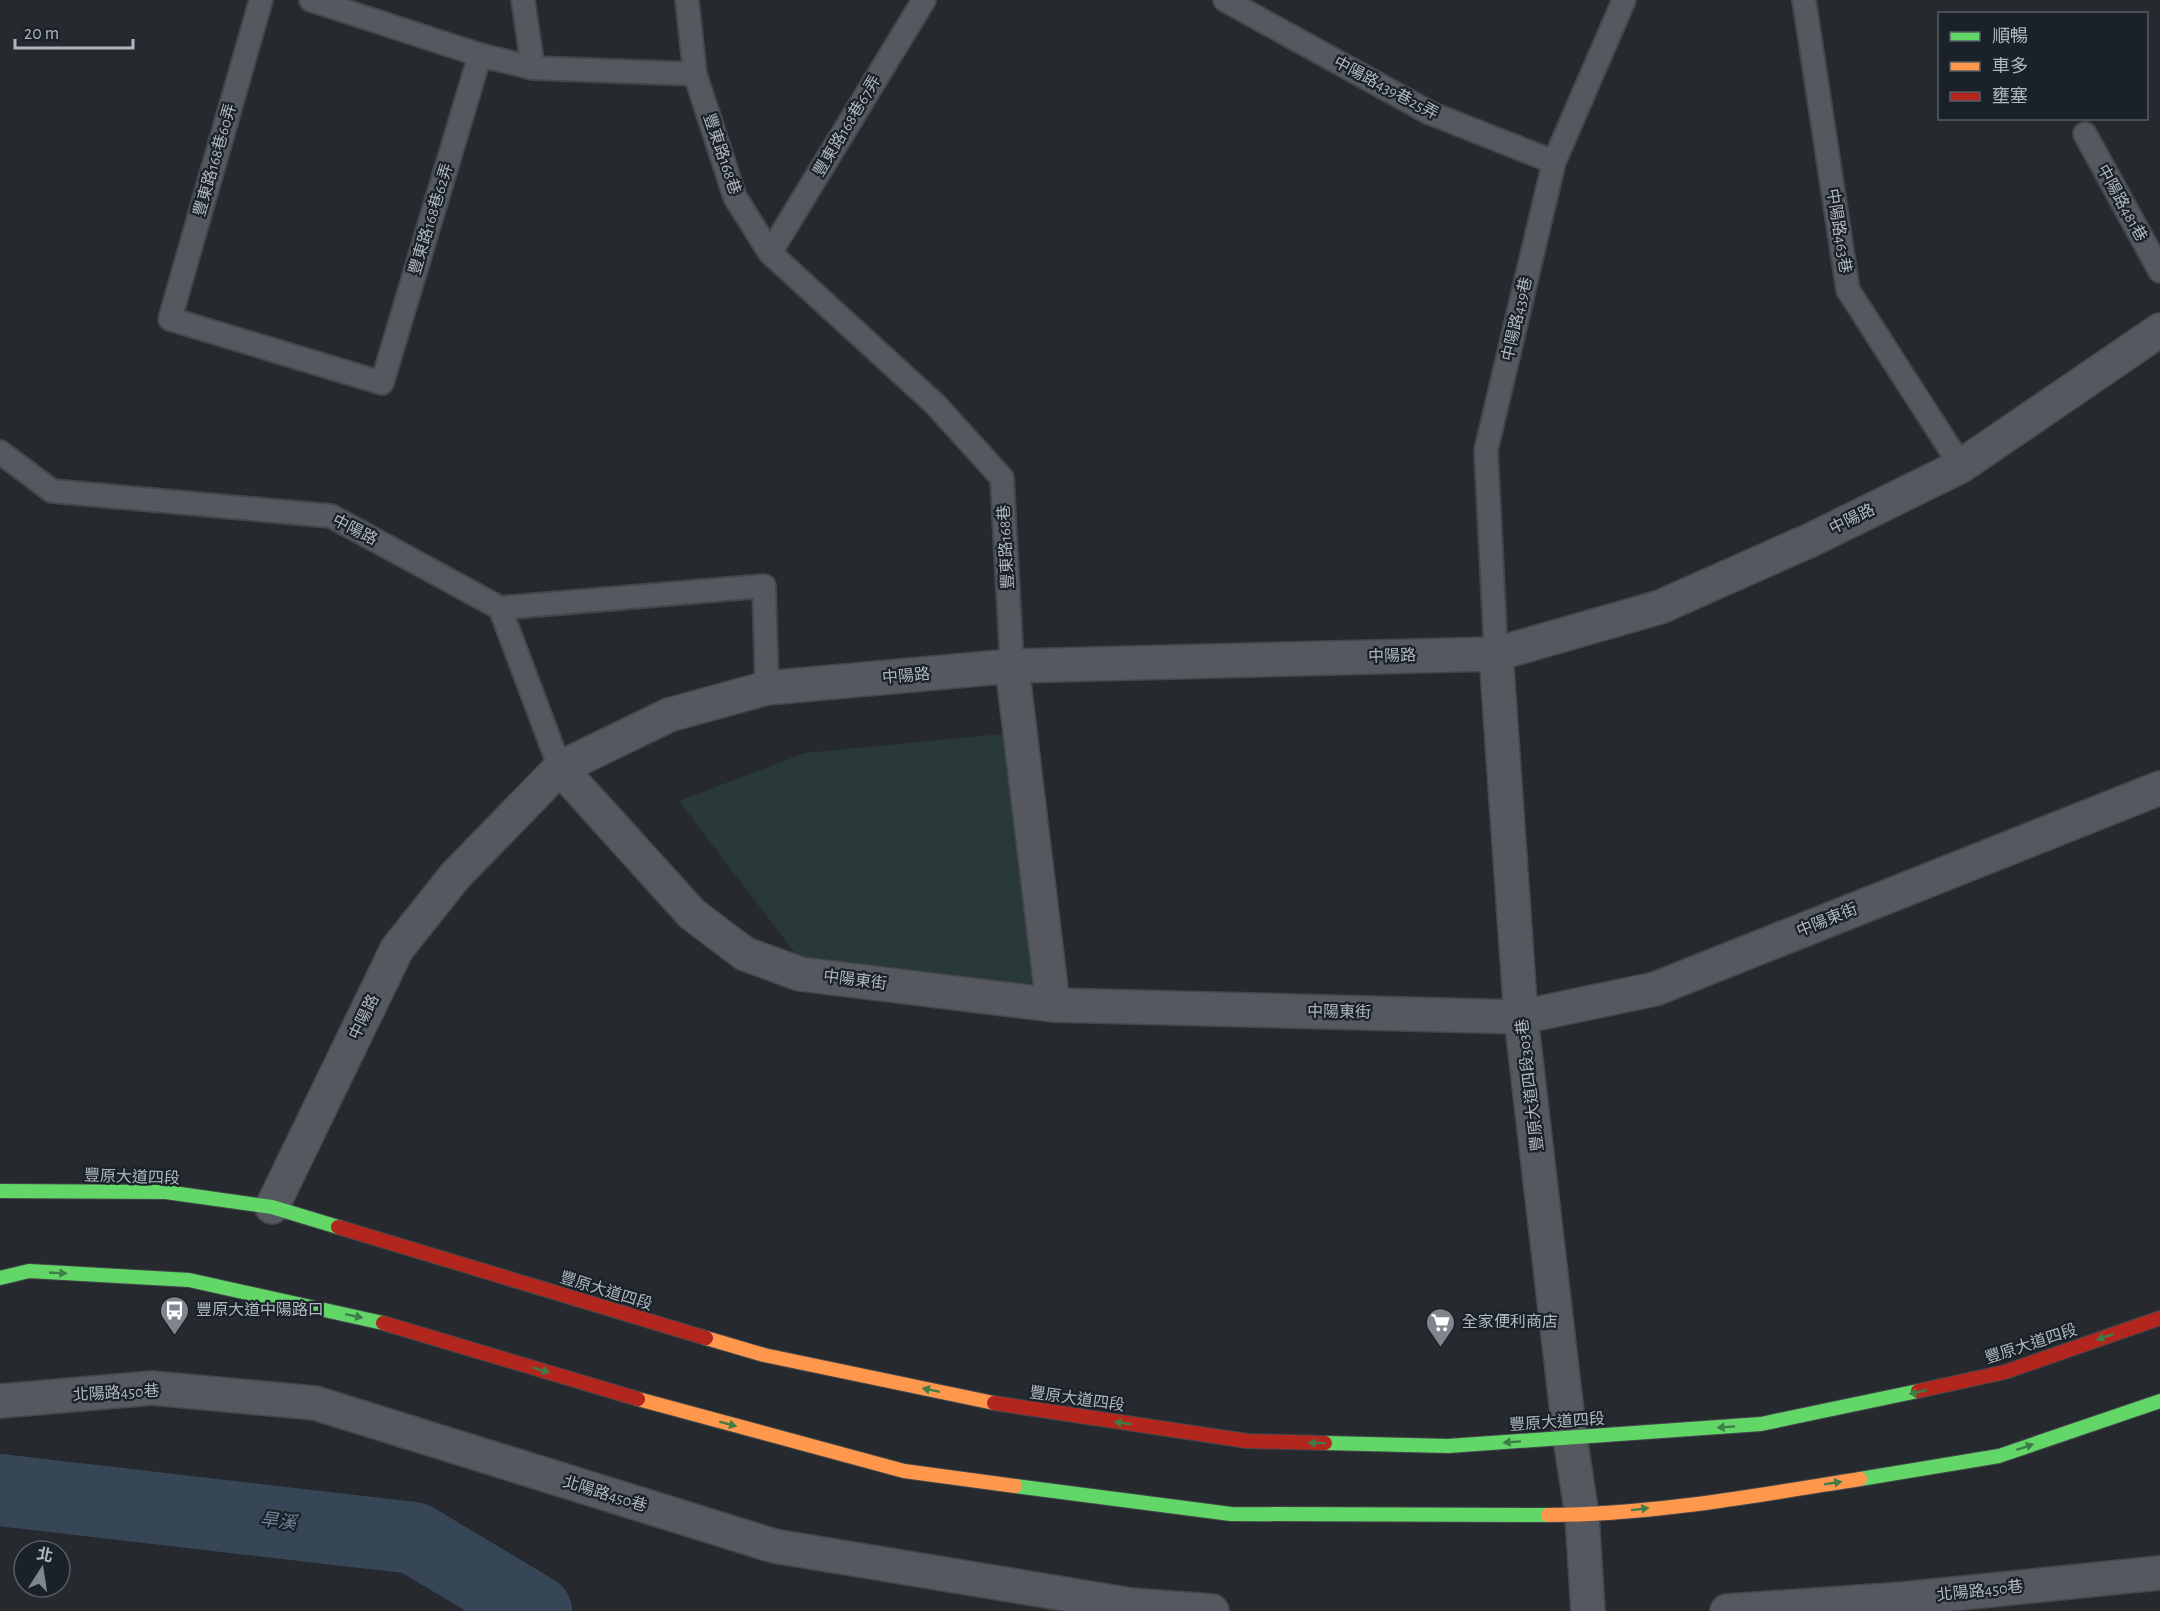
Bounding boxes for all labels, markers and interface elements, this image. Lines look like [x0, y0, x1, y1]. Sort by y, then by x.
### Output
scale bar [15, 12, 134, 50]
legend [1938, 12, 2148, 120]
text: 20 m [24, 25, 59, 43]
text: 順暢 [1992, 26, 2028, 46]
street label: 中陽路439巷25弄 [1331, 53, 1441, 122]
text: 車多 [1992, 56, 2028, 76]
street label: 豐東路168巷67弄 [810, 72, 883, 179]
text: 壅塞 [1992, 86, 2028, 106]
street label: 豐東路168巷60弄 [190, 101, 239, 218]
street label: 豐東路168巷 [701, 111, 744, 197]
street label: 豐東路168巷62弄 [406, 161, 456, 277]
street label: 中陽路481巷 [2094, 162, 2150, 244]
street label: 中陽路463巷 [1824, 187, 1855, 275]
street label: 中陽路439巷 [1499, 275, 1534, 363]
street label: 中陽路 [1826, 500, 1877, 537]
street label: 豐東路168巷 [995, 504, 1016, 590]
street label: 中陽路 [330, 511, 380, 548]
street label: 中陽路 [1368, 646, 1416, 665]
street label: 中陽路 [881, 665, 931, 686]
street label: 中陽東街 [1794, 900, 1860, 939]
street label: 中陽東街 [822, 967, 888, 992]
street label: 中陽路 [345, 991, 382, 1042]
street label: 中陽東街 [1307, 1002, 1371, 1021]
street label: 豐原大道四段303巷 [1513, 1018, 1546, 1152]
street label: 豐原大道四段 [84, 1166, 180, 1187]
one-way arrow [48, 1268, 67, 1277]
street label: 豐原大道四段 [558, 1268, 655, 1313]
bus stop icon: 豐原大道中陽路口 [159, 1294, 191, 1336]
place label: 豐原大道中陽路口 [196, 1301, 324, 1318]
supermarket icon: 全家便利商店 [1425, 1306, 1457, 1348]
one-way arrow [344, 1312, 363, 1321]
place label: 全家便利商店 [1462, 1313, 1558, 1330]
street label: 豐原大道四段 [1983, 1321, 2079, 1366]
one-way arrow [2096, 1333, 2114, 1343]
one-way arrow [532, 1366, 550, 1375]
street label: 北陽路450巷 [72, 1382, 160, 1403]
street label: 豐原大道四段 [1028, 1383, 1126, 1414]
one-way arrow [922, 1385, 941, 1394]
one-way arrow [1908, 1388, 1927, 1397]
street label: 豐原大道四段 [1508, 1410, 1605, 1433]
one-way arrow [1114, 1418, 1133, 1427]
one-way arrow [719, 1420, 737, 1429]
one-way arrow [1717, 1422, 1736, 1431]
one-way arrow [1502, 1437, 1521, 1446]
one-way arrow [1307, 1438, 1326, 1448]
one-way arrow [2016, 1442, 2034, 1452]
street label: 北陽路450巷 [561, 1473, 649, 1514]
one-way arrow [1824, 1478, 1843, 1487]
one-way arrow [1631, 1504, 1650, 1513]
water label: 旱溪 [259, 1509, 300, 1533]
north arrow [12, 1539, 72, 1599]
text: 北 [35, 1545, 55, 1565]
street label: 北陽路450巷 [1936, 1578, 2024, 1603]

